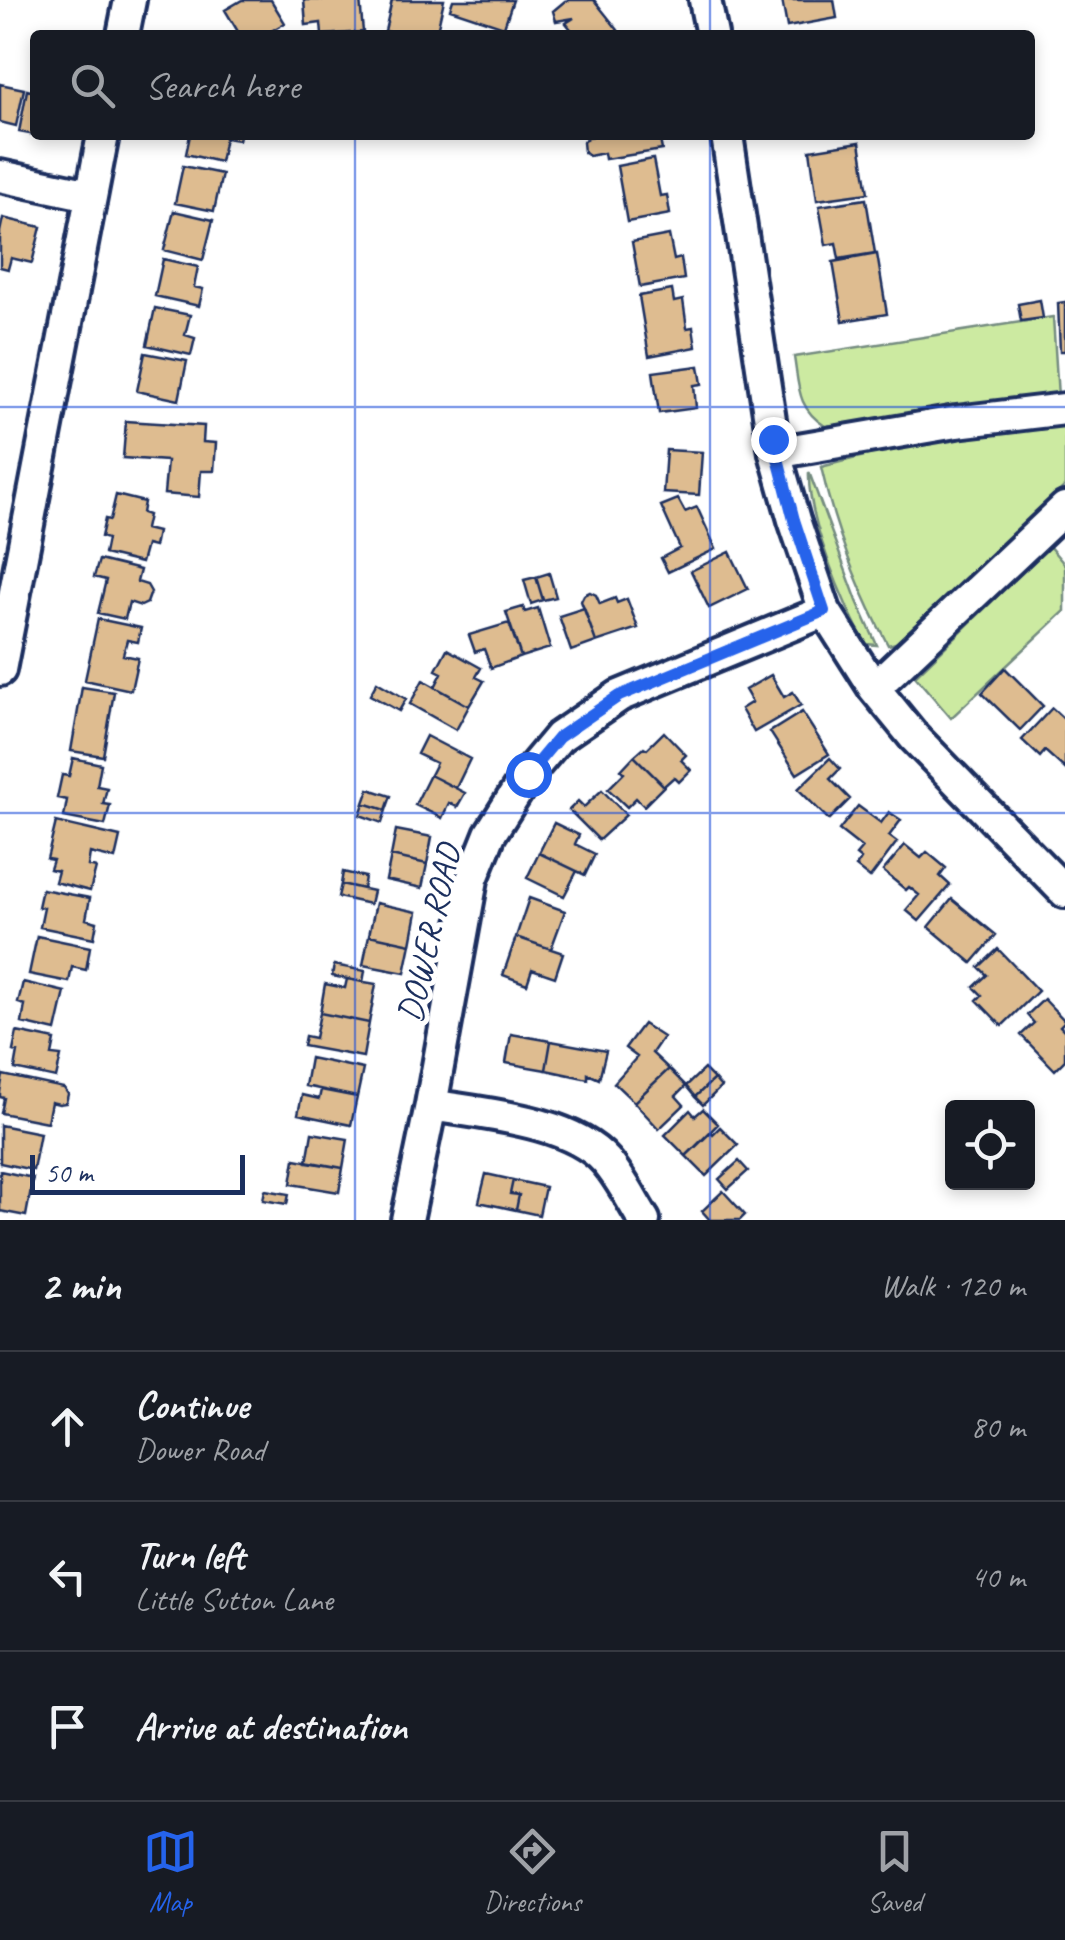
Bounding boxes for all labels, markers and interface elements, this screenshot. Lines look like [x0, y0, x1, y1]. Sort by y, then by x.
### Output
search box [30, 30, 1035, 140]
icon: search [65, 58, 120, 113]
text: Search here [145, 62, 300, 109]
route end [751, 417, 797, 463]
route start [506, 752, 552, 798]
street label: DOWER ROAD [387, 837, 472, 1026]
map controls [945, 1100, 1035, 1190]
button: locate [945, 1100, 1035, 1190]
scale bar [30, 1150, 245, 1194]
text: 50 m [45, 1155, 93, 1190]
text: 2 min [40, 1259, 120, 1312]
text: Walk · 120 m [881, 1265, 1025, 1306]
text: Continue [135, 1382, 249, 1429]
icon: ahead [40, 1399, 95, 1454]
text: 80 m [971, 1406, 1025, 1447]
text: Dower Road [135, 1429, 265, 1470]
text: Turn left [135, 1532, 245, 1579]
icon: left [40, 1549, 95, 1604]
text: 40 m [971, 1556, 1025, 1597]
text: Little Sutton Lane [135, 1579, 333, 1620]
icon: arrive [40, 1699, 95, 1754]
text: Arrive at destination [135, 1703, 407, 1750]
tab: Map [143, 1824, 198, 1919]
tab: Directions [484, 1824, 581, 1919]
tab: Saved [867, 1824, 922, 1919]

